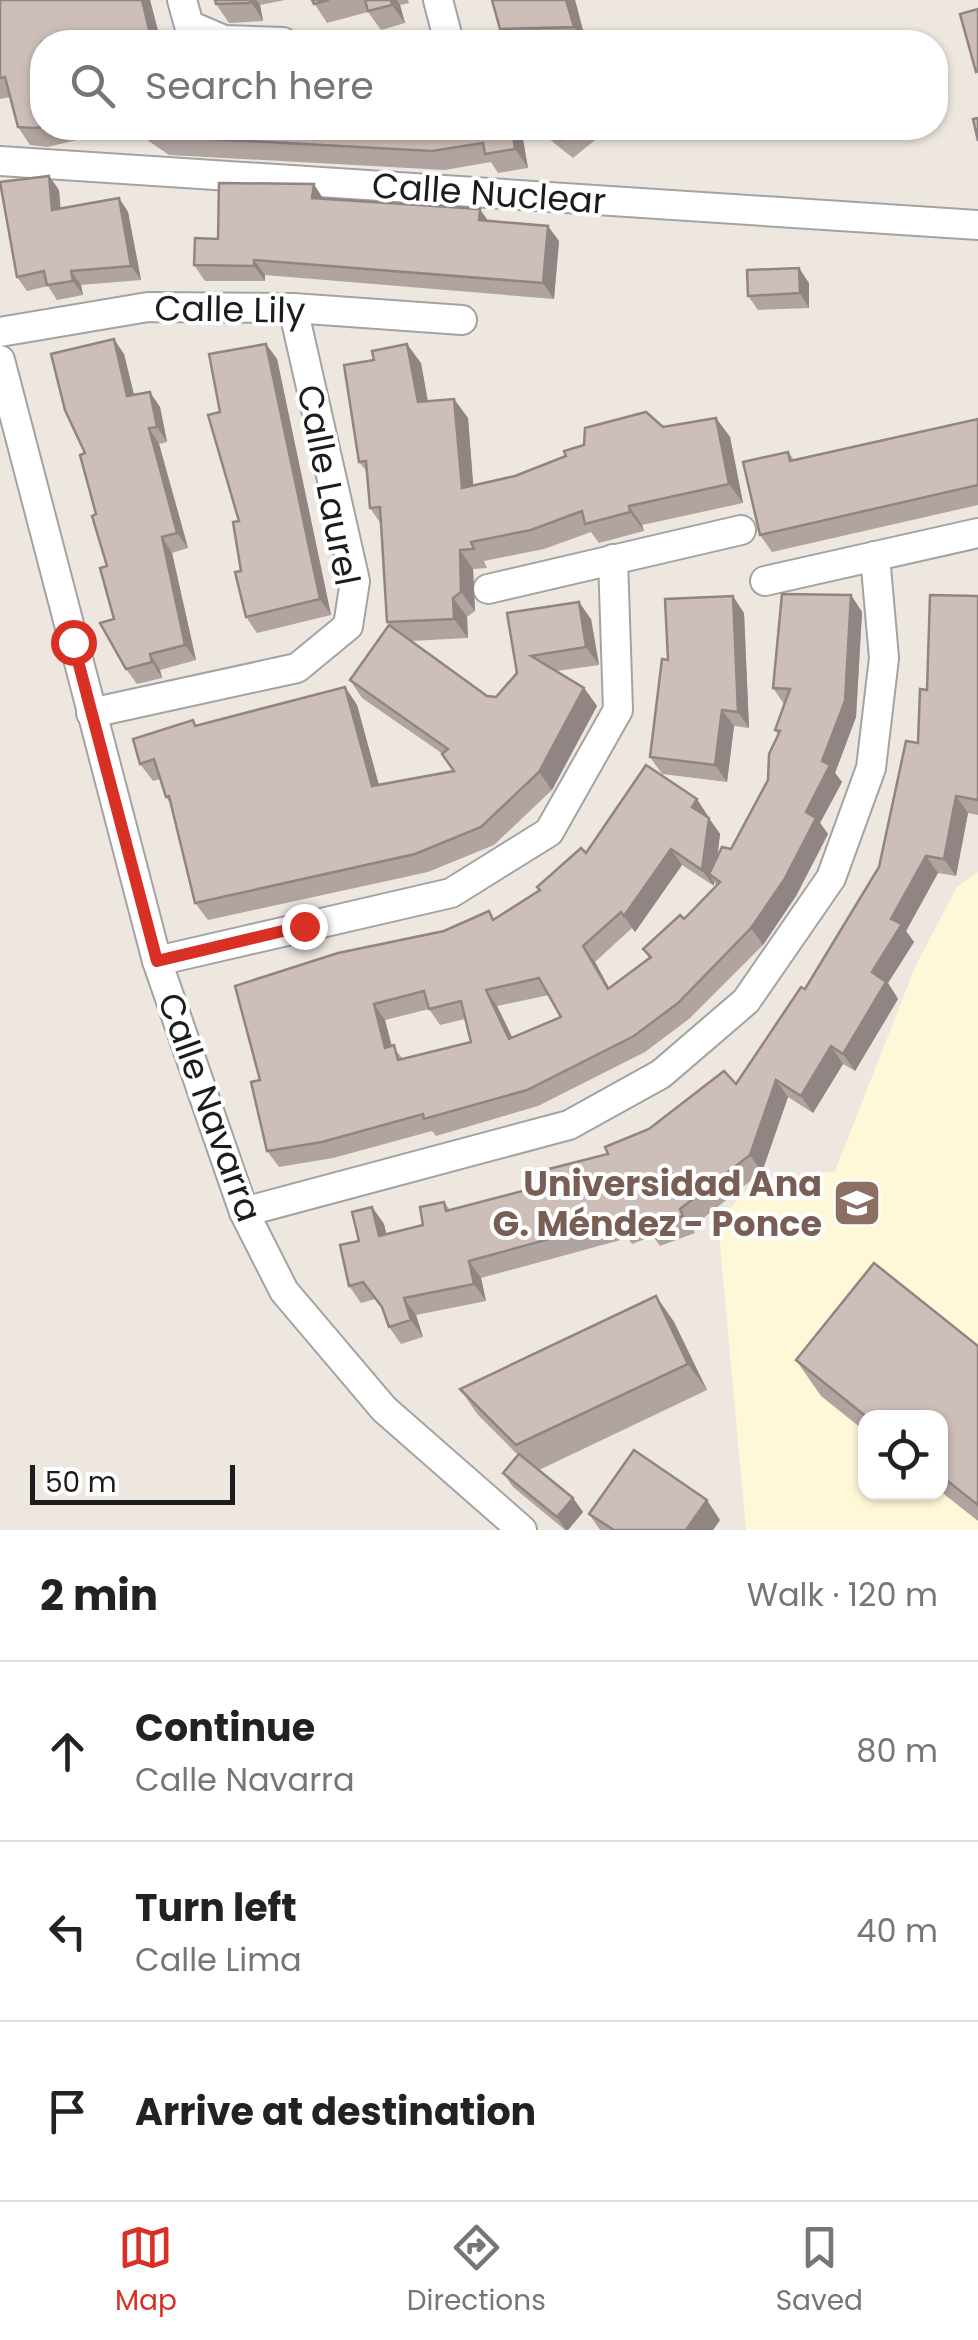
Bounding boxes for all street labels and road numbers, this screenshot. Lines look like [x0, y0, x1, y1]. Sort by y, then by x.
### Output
street label: Calle Nuclear [370, 160, 608, 226]
street label: Calle Lily [154, 283, 306, 335]
street label: Calle Laurel [286, 380, 372, 590]
street label: Calle Navarra [146, 986, 274, 1228]

